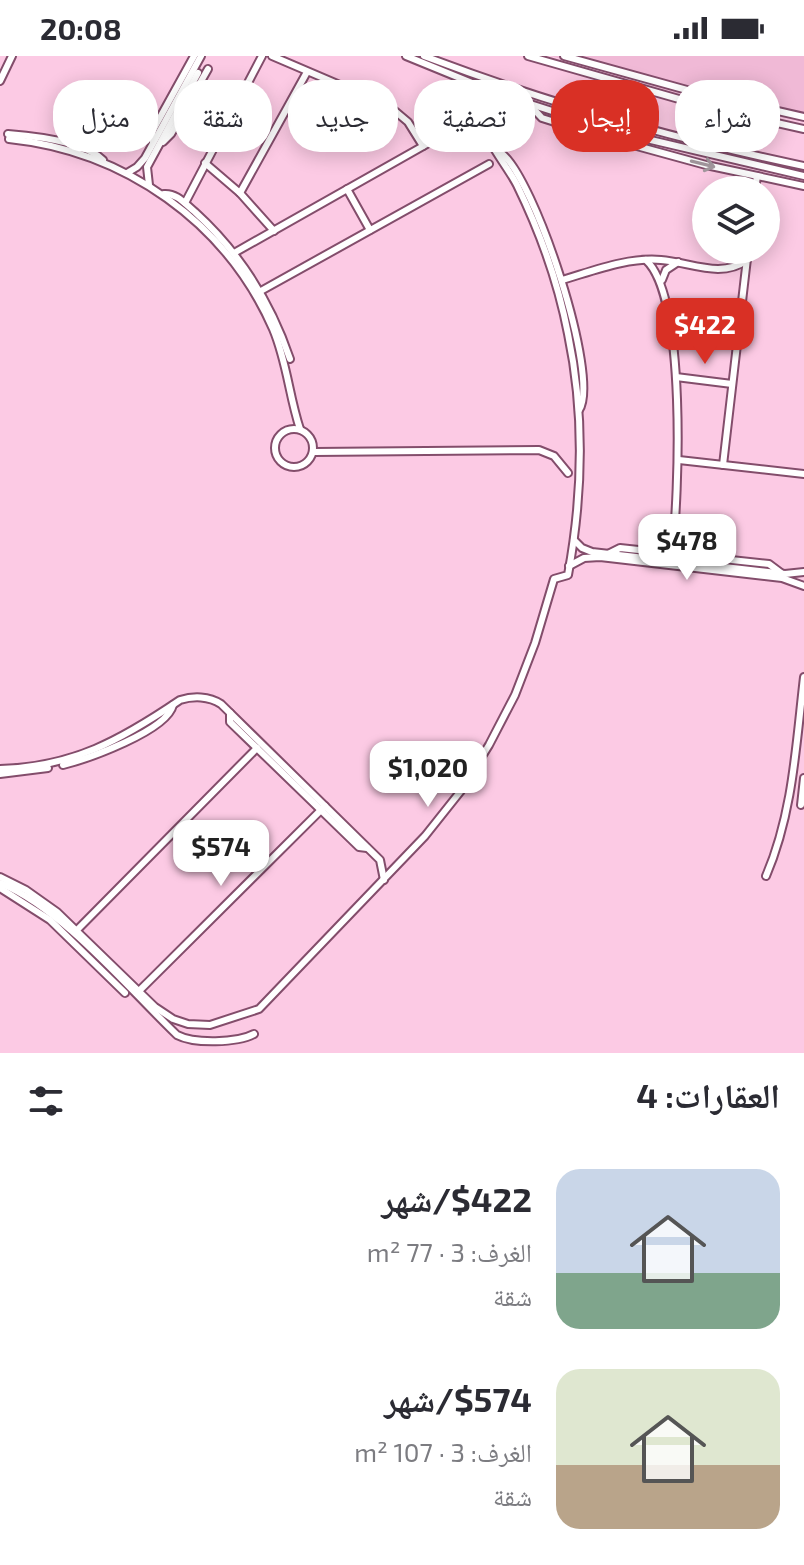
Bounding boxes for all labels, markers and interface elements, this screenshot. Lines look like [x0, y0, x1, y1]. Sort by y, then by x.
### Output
text: 20:08 [40, 10, 122, 46]
chip: منزل [53, 80, 158, 152]
chip: شقة [174, 80, 272, 152]
chip: جديد [288, 80, 398, 152]
chip: تصفية [414, 80, 535, 152]
chip: إيجار [551, 80, 659, 152]
chip: شراء [675, 80, 780, 152]
one-way arrow [690, 158, 716, 173]
map controls [692, 176, 780, 264]
button: layers [692, 176, 780, 264]
pin: $422 [658, 298, 752, 366]
text: $422 [674, 308, 736, 339]
pin: $478 [640, 514, 734, 582]
text: $478 [656, 524, 718, 555]
pin: $1,020 [363, 741, 493, 809]
text: $1,020 [388, 751, 468, 782]
pin: $574 [174, 820, 268, 888]
text: $574 [191, 830, 251, 861]
text: العقارات: 4 [636, 1074, 780, 1115]
icon: filters [24, 1079, 68, 1123]
text: $422/شهر [382, 1178, 532, 1219]
icon: home [620, 1201, 716, 1297]
text: الغرف: 3 · 77 m² [367, 1236, 532, 1267]
text: شقة [493, 1280, 532, 1311]
text: $574/شهر [384, 1378, 532, 1419]
icon: home [620, 1401, 716, 1497]
text: الغرف: 3 · 107 m² [354, 1436, 532, 1467]
text: شقة [493, 1480, 532, 1511]

